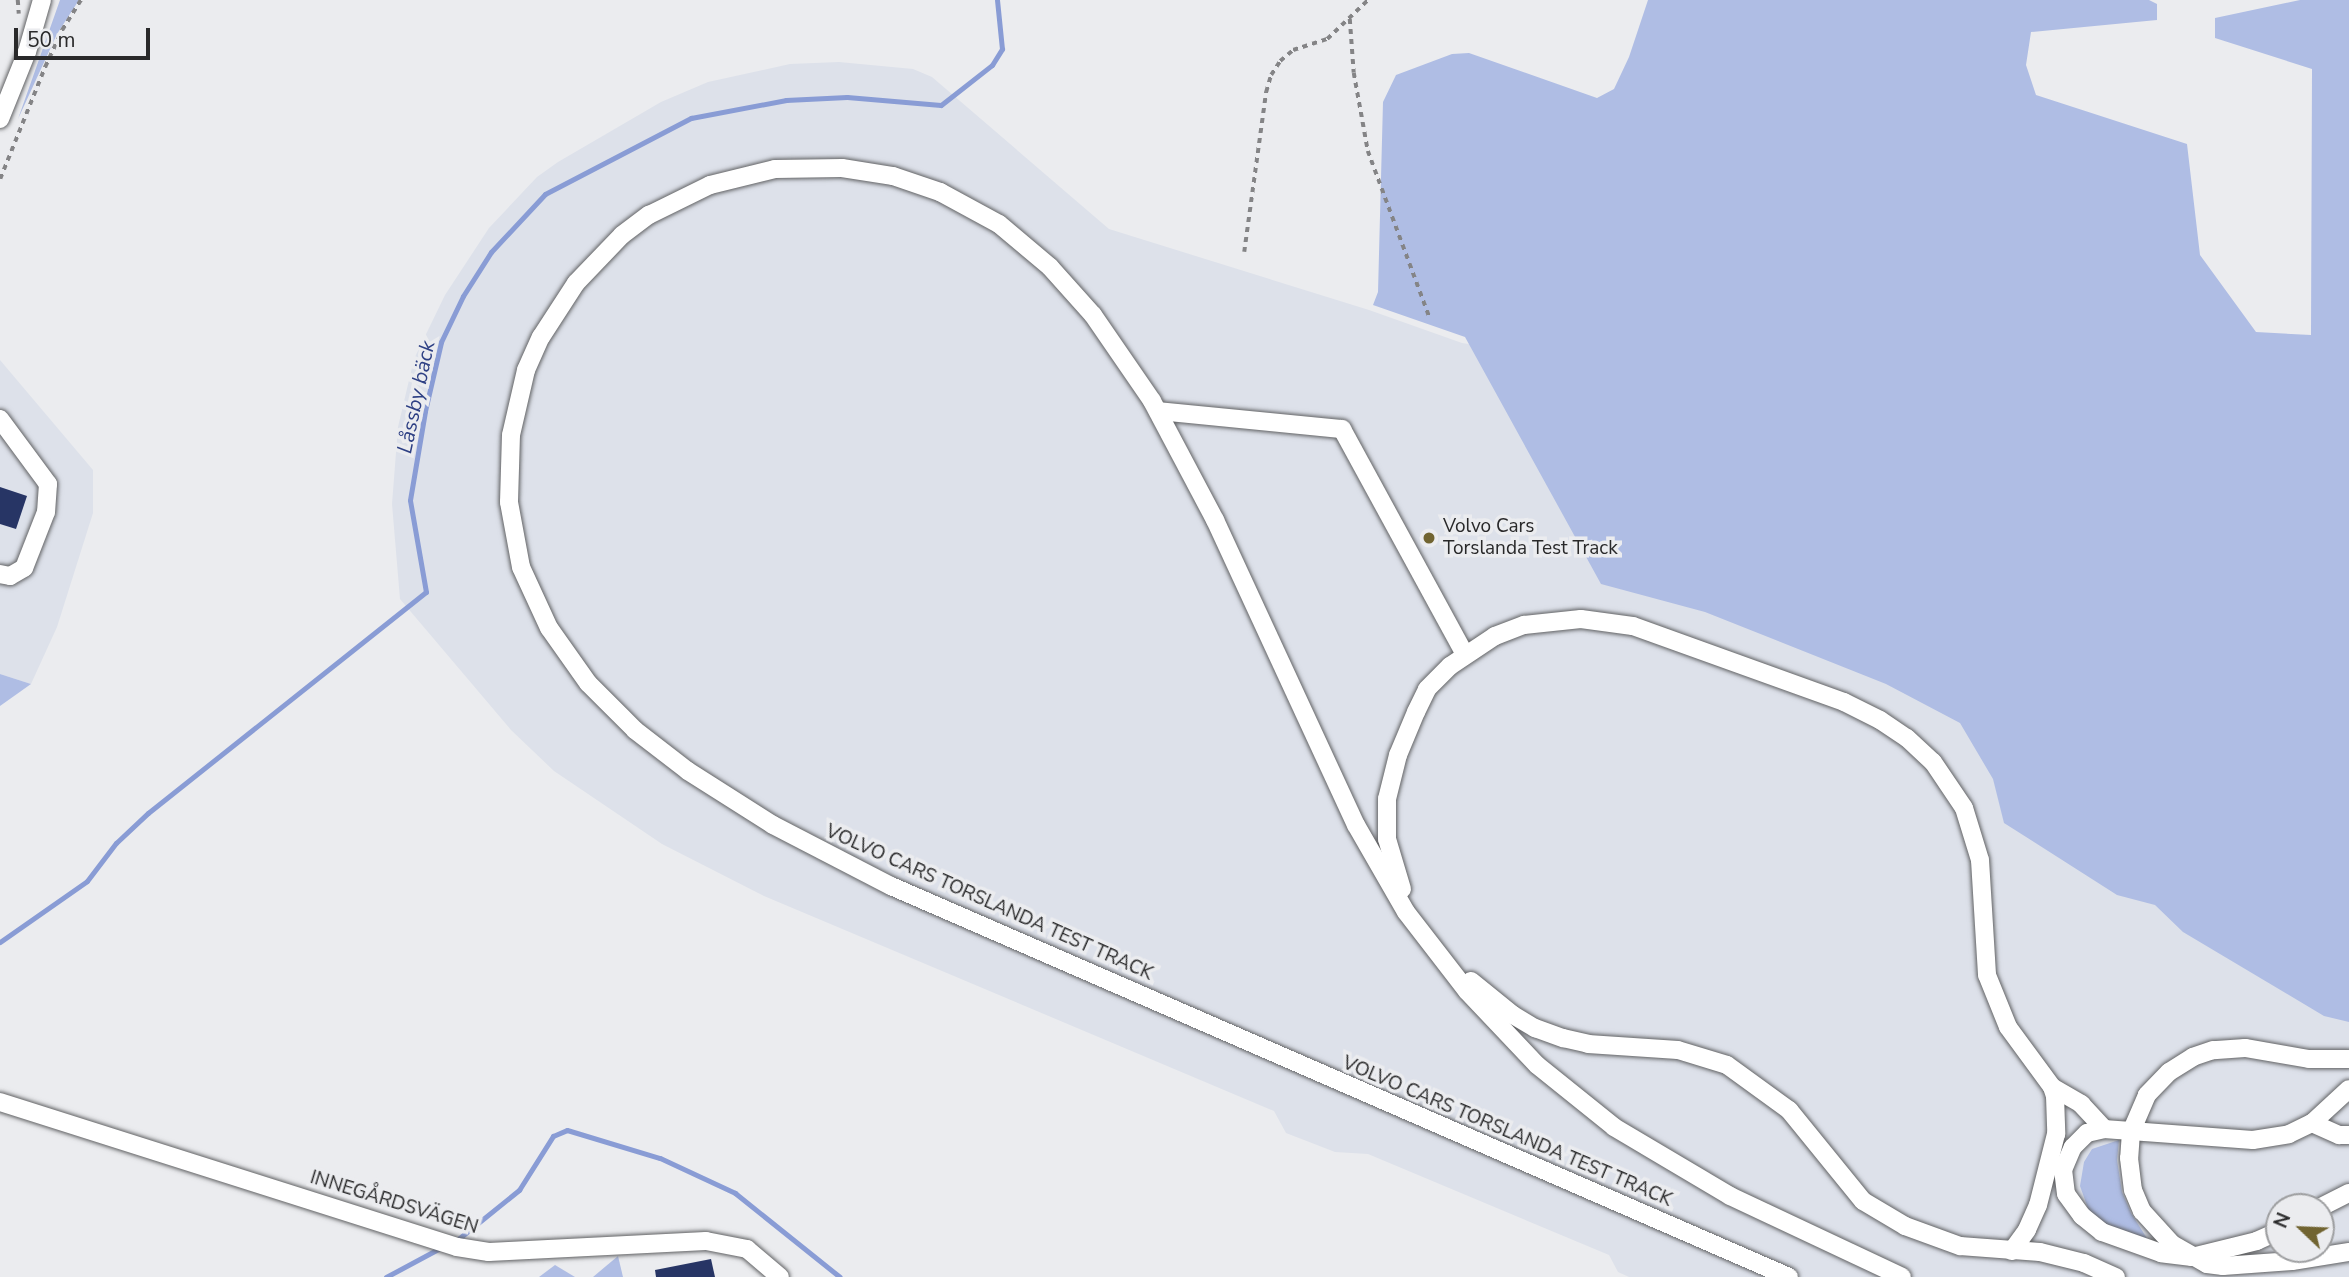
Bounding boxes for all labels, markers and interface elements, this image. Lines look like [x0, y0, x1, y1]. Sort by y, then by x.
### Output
scale bar [18, 14, 154, 58]
text: 50 m [27, 26, 76, 54]
water label: Låssby bäck [392, 338, 440, 456]
place label: Volvo Cars Torslanda Test Track [1443, 516, 1618, 560]
marker: Volvo Cars Torslanda Test Track [1421, 530, 1437, 546]
street label: VOLVO CARS TORSLANDA TEST TRACK [822, 820, 1156, 986]
street label: VOLVO CARS TORSLANDA TEST TRACK [1339, 1052, 1675, 1212]
street label: INNEGÅRDSVÄGEN [307, 1167, 481, 1239]
north arrow [2265, 1193, 2335, 1263]
text: N [2268, 1209, 2297, 1232]

